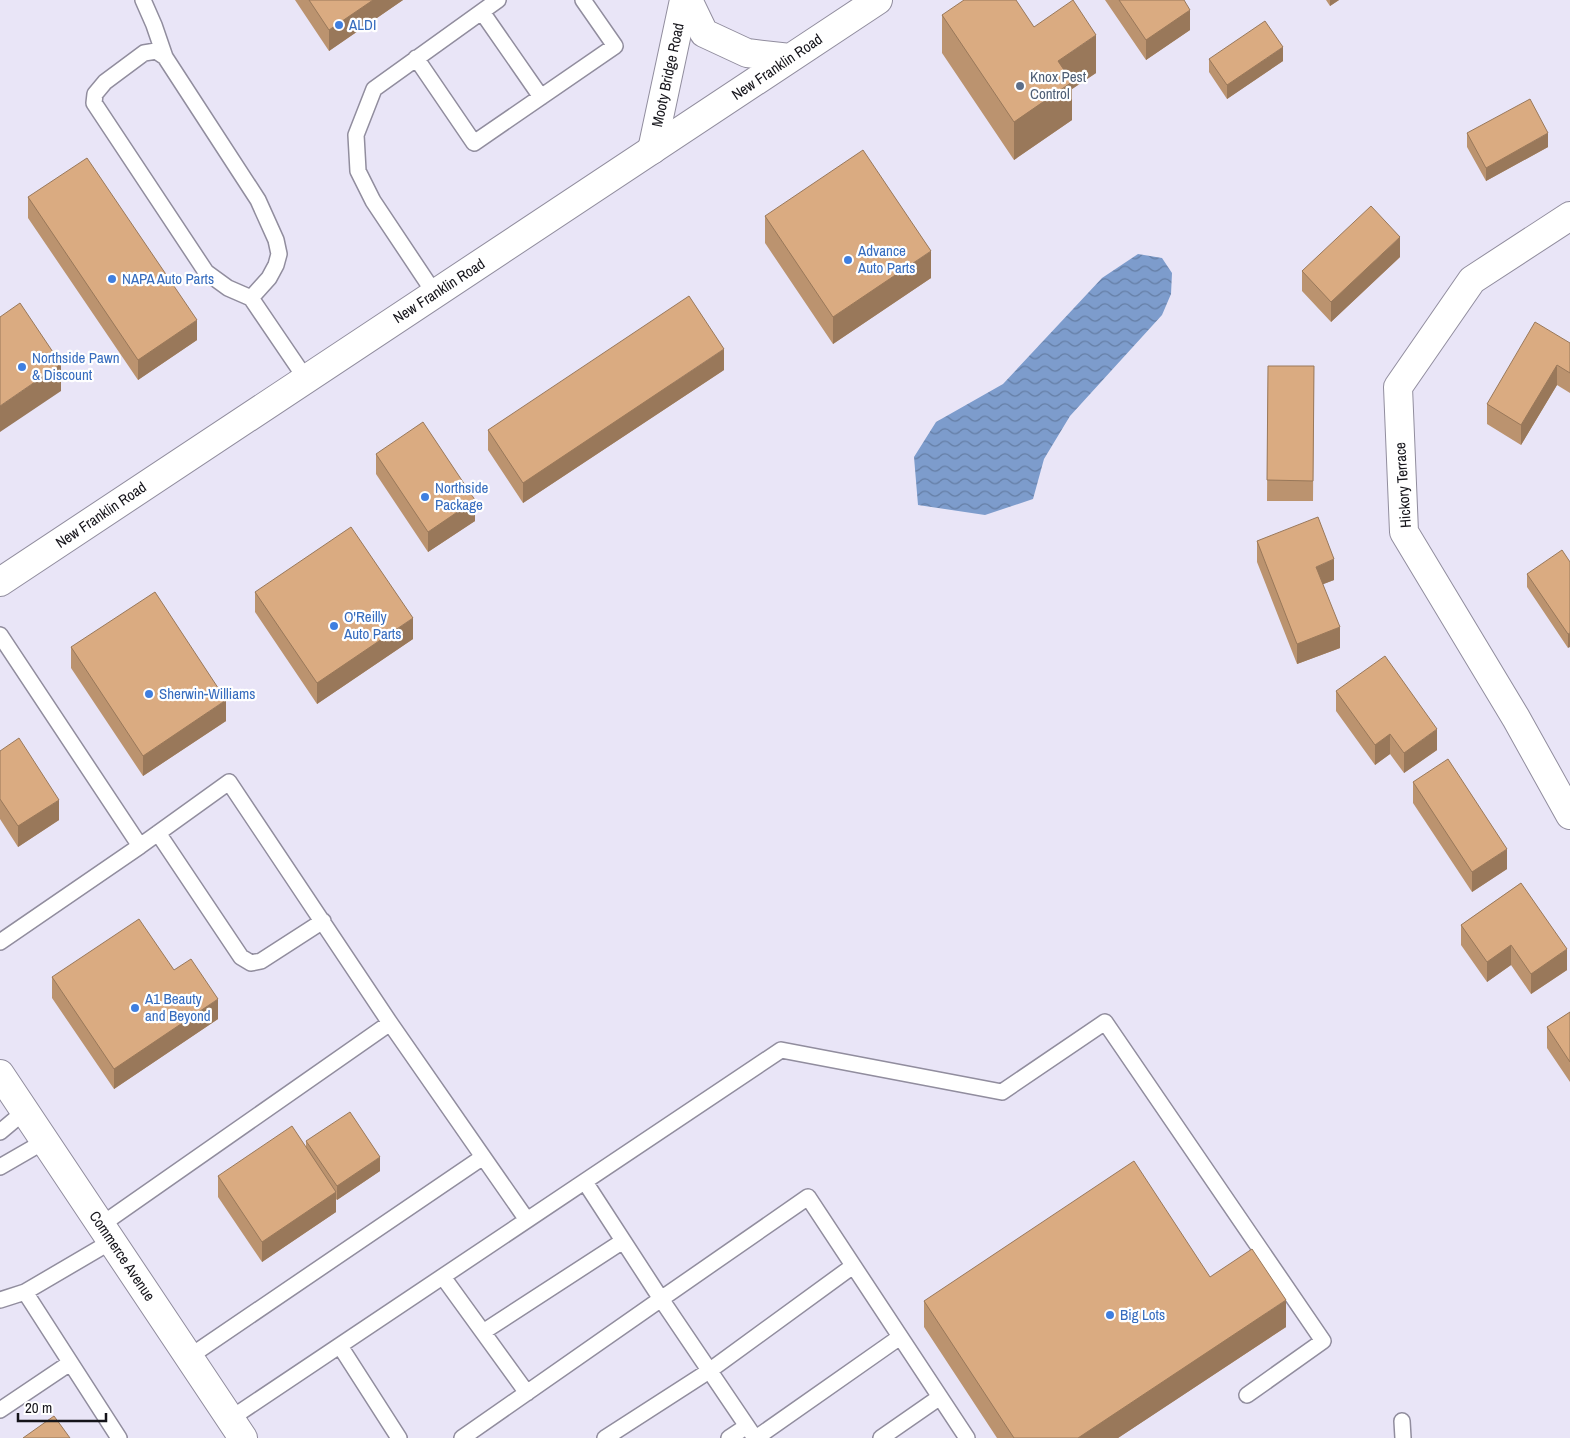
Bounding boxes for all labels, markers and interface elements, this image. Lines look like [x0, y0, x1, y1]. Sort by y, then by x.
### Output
place label: ALDI [348, 14, 376, 35]
marker: ALDI [333, 19, 345, 31]
street label: Mooty Bridge Road [646, 21, 689, 129]
street label: New Franklin Road [727, 28, 826, 105]
place label: Knox Pest Control [1030, 66, 1087, 104]
marker: Knox Pest Control [1014, 80, 1026, 92]
place label: Advance Auto Parts [857, 240, 915, 278]
street label: New Franklin Road [389, 253, 489, 328]
marker: Advance Auto Parts [842, 254, 854, 266]
place label: NAPA Auto Parts [122, 268, 214, 289]
marker: NAPA Auto Parts [106, 273, 118, 285]
place label: Northside Pawn & Discount [32, 347, 120, 385]
marker: Northside Pawn & Discount [16, 361, 28, 373]
street label: Hickory Terrace [1389, 441, 1416, 529]
street label: New Franklin Road [51, 476, 150, 553]
place label: Northside Package [435, 477, 488, 515]
marker: Northside Package [419, 491, 431, 503]
place label: O'Reilly Auto Parts [343, 606, 401, 644]
marker: O'Reilly Auto Parts [328, 620, 340, 632]
place label: Sherwin-Williams [159, 683, 255, 704]
marker: Sherwin-Williams [143, 688, 155, 700]
place label: A1 Beauty and Beyond [144, 988, 211, 1026]
marker: A1 Beauty and Beyond [129, 1002, 141, 1014]
street label: Commerce Avenue [85, 1207, 160, 1305]
place label: Big Lots [1120, 1304, 1165, 1325]
marker: Big Lots [1104, 1309, 1116, 1321]
scale bar [18, 1390, 105, 1422]
text: 20 m [25, 1397, 52, 1418]

